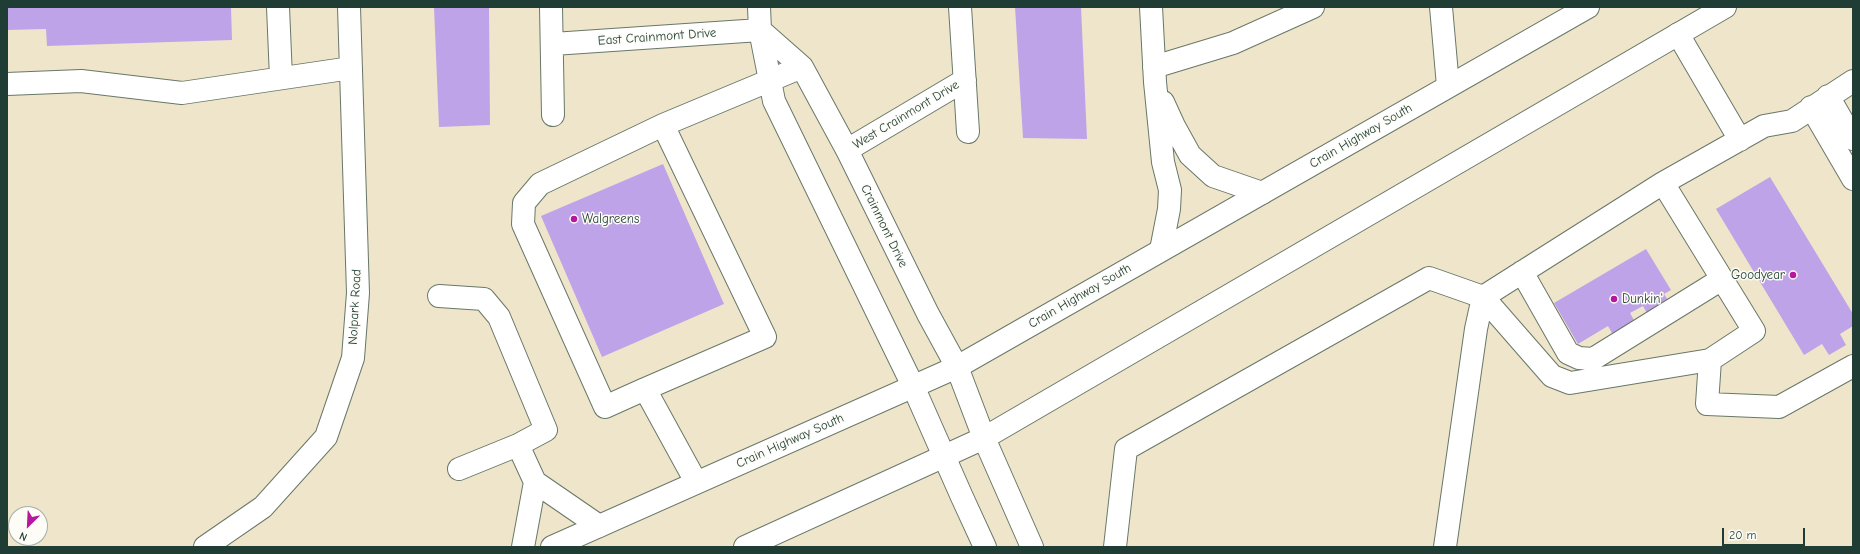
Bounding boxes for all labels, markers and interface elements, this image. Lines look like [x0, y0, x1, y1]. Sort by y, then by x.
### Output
street label: East Crainmont Drive [597, 25, 717, 49]
street label: West Crainmont Drive [850, 77, 962, 153]
street label: Crain Highway South [1307, 100, 1415, 172]
street label: Crainmont Drive [857, 182, 911, 270]
place label: Walgreens [582, 211, 639, 227]
marker: Walgreens [569, 214, 579, 224]
street label: Crain Highway South [1026, 260, 1134, 332]
place label: Goodyear [1731, 267, 1785, 283]
street label: Nolpark Road [345, 269, 365, 345]
marker: Goodyear [1788, 270, 1798, 280]
place label: Dunkin' [1622, 291, 1663, 307]
marker: Dunkin' [1609, 294, 1619, 304]
street label: Crain Highway South [734, 410, 846, 472]
north arrow [8, 506, 48, 546]
scale bar [1724, 520, 1807, 546]
text: 20 m [1729, 528, 1757, 542]
text: N [17, 529, 29, 544]

